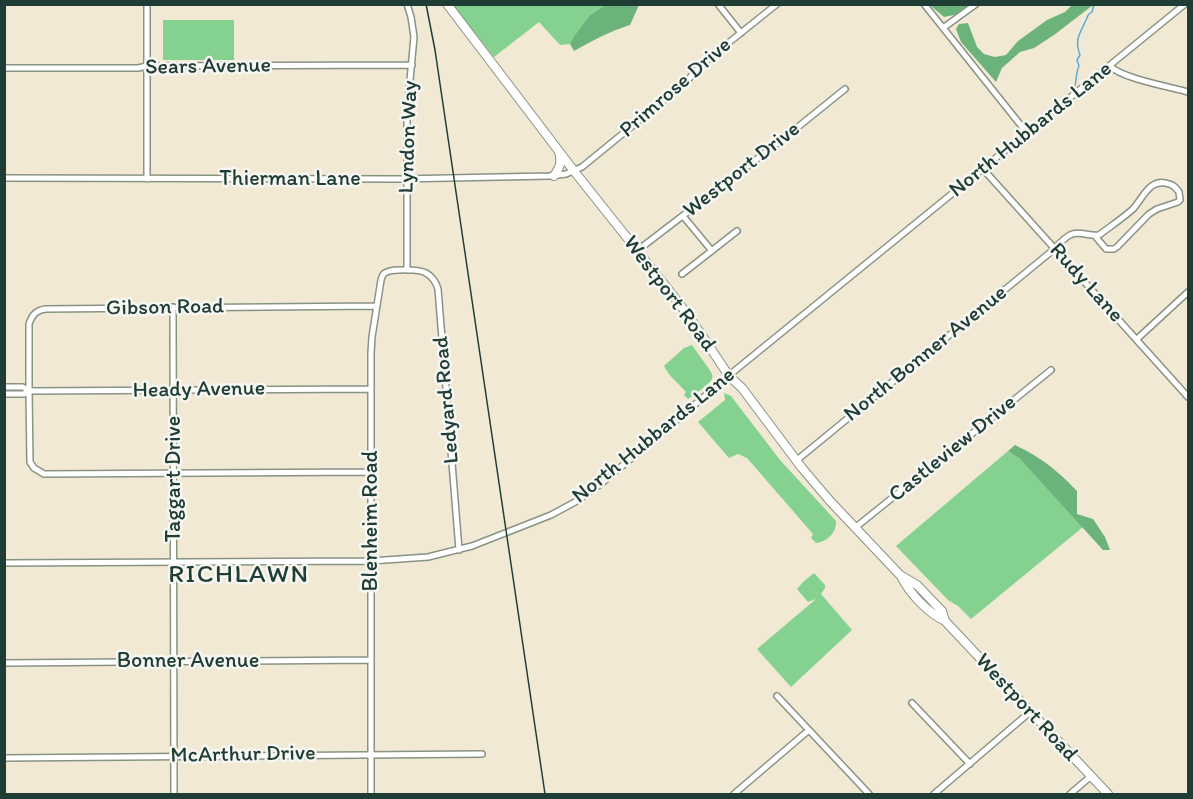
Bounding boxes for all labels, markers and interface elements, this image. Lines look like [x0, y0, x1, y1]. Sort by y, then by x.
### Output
street label: Primrose Drive [615, 32, 737, 144]
street label: Sears Avenue [145, 53, 271, 81]
street label: North Hubbards Lane [944, 56, 1118, 204]
street label: Lyndon Way [394, 80, 424, 194]
street label: Westport Drive [678, 116, 806, 224]
street label: Thierman Lane [219, 166, 361, 192]
street label: Westport Road [617, 231, 721, 357]
street label: Rudy Lane [1043, 238, 1129, 328]
street label: North Bonner Avenue [839, 280, 1013, 428]
street label: Gibson Road [106, 294, 224, 322]
street label: Ledyard Road [428, 335, 466, 465]
street label: North Hubbards Lane [567, 362, 741, 510]
street label: Heady Avenue [132, 376, 266, 404]
street label: Castleview Drive [884, 390, 1022, 508]
street label: Taggart Drive [161, 416, 187, 542]
street label: Blenheim Road [358, 450, 384, 592]
district label: RICHLAWN [168, 559, 310, 591]
street label: Bonner Avenue [117, 648, 259, 674]
street label: Westport Road [969, 648, 1083, 768]
street label: McArthur Drive [170, 741, 316, 769]

